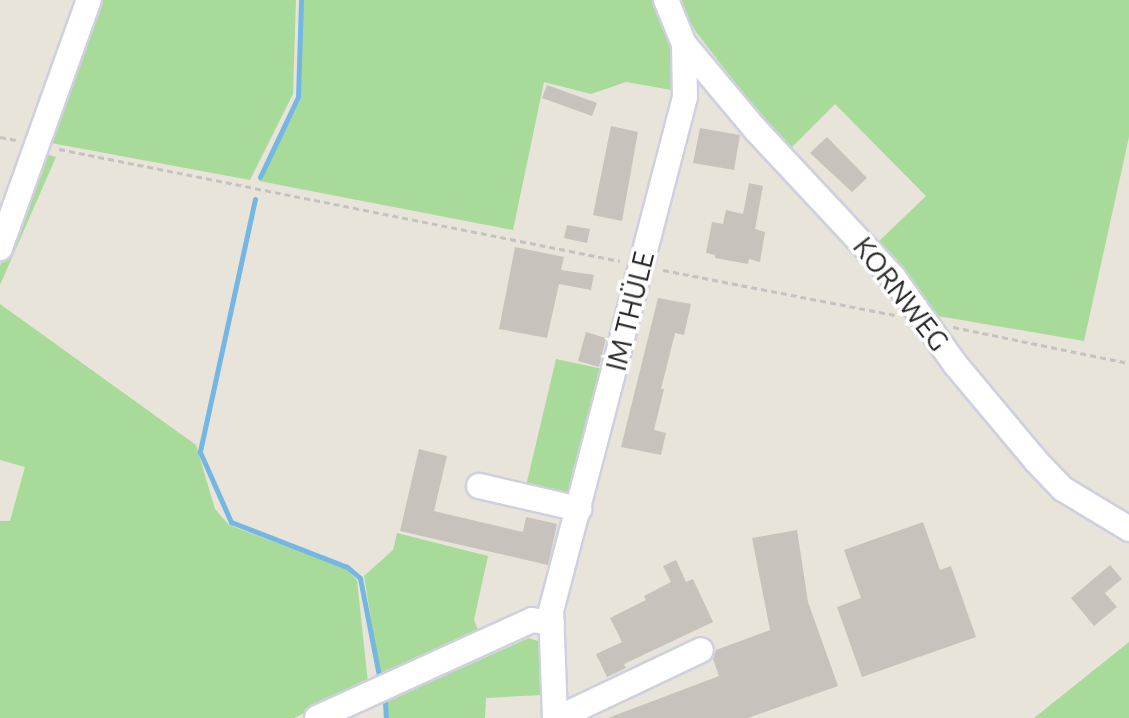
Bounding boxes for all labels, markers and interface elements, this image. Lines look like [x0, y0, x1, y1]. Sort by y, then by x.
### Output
street label: KORNWEG [846, 230, 956, 358]
street label: IM THÜLE [599, 248, 661, 374]

